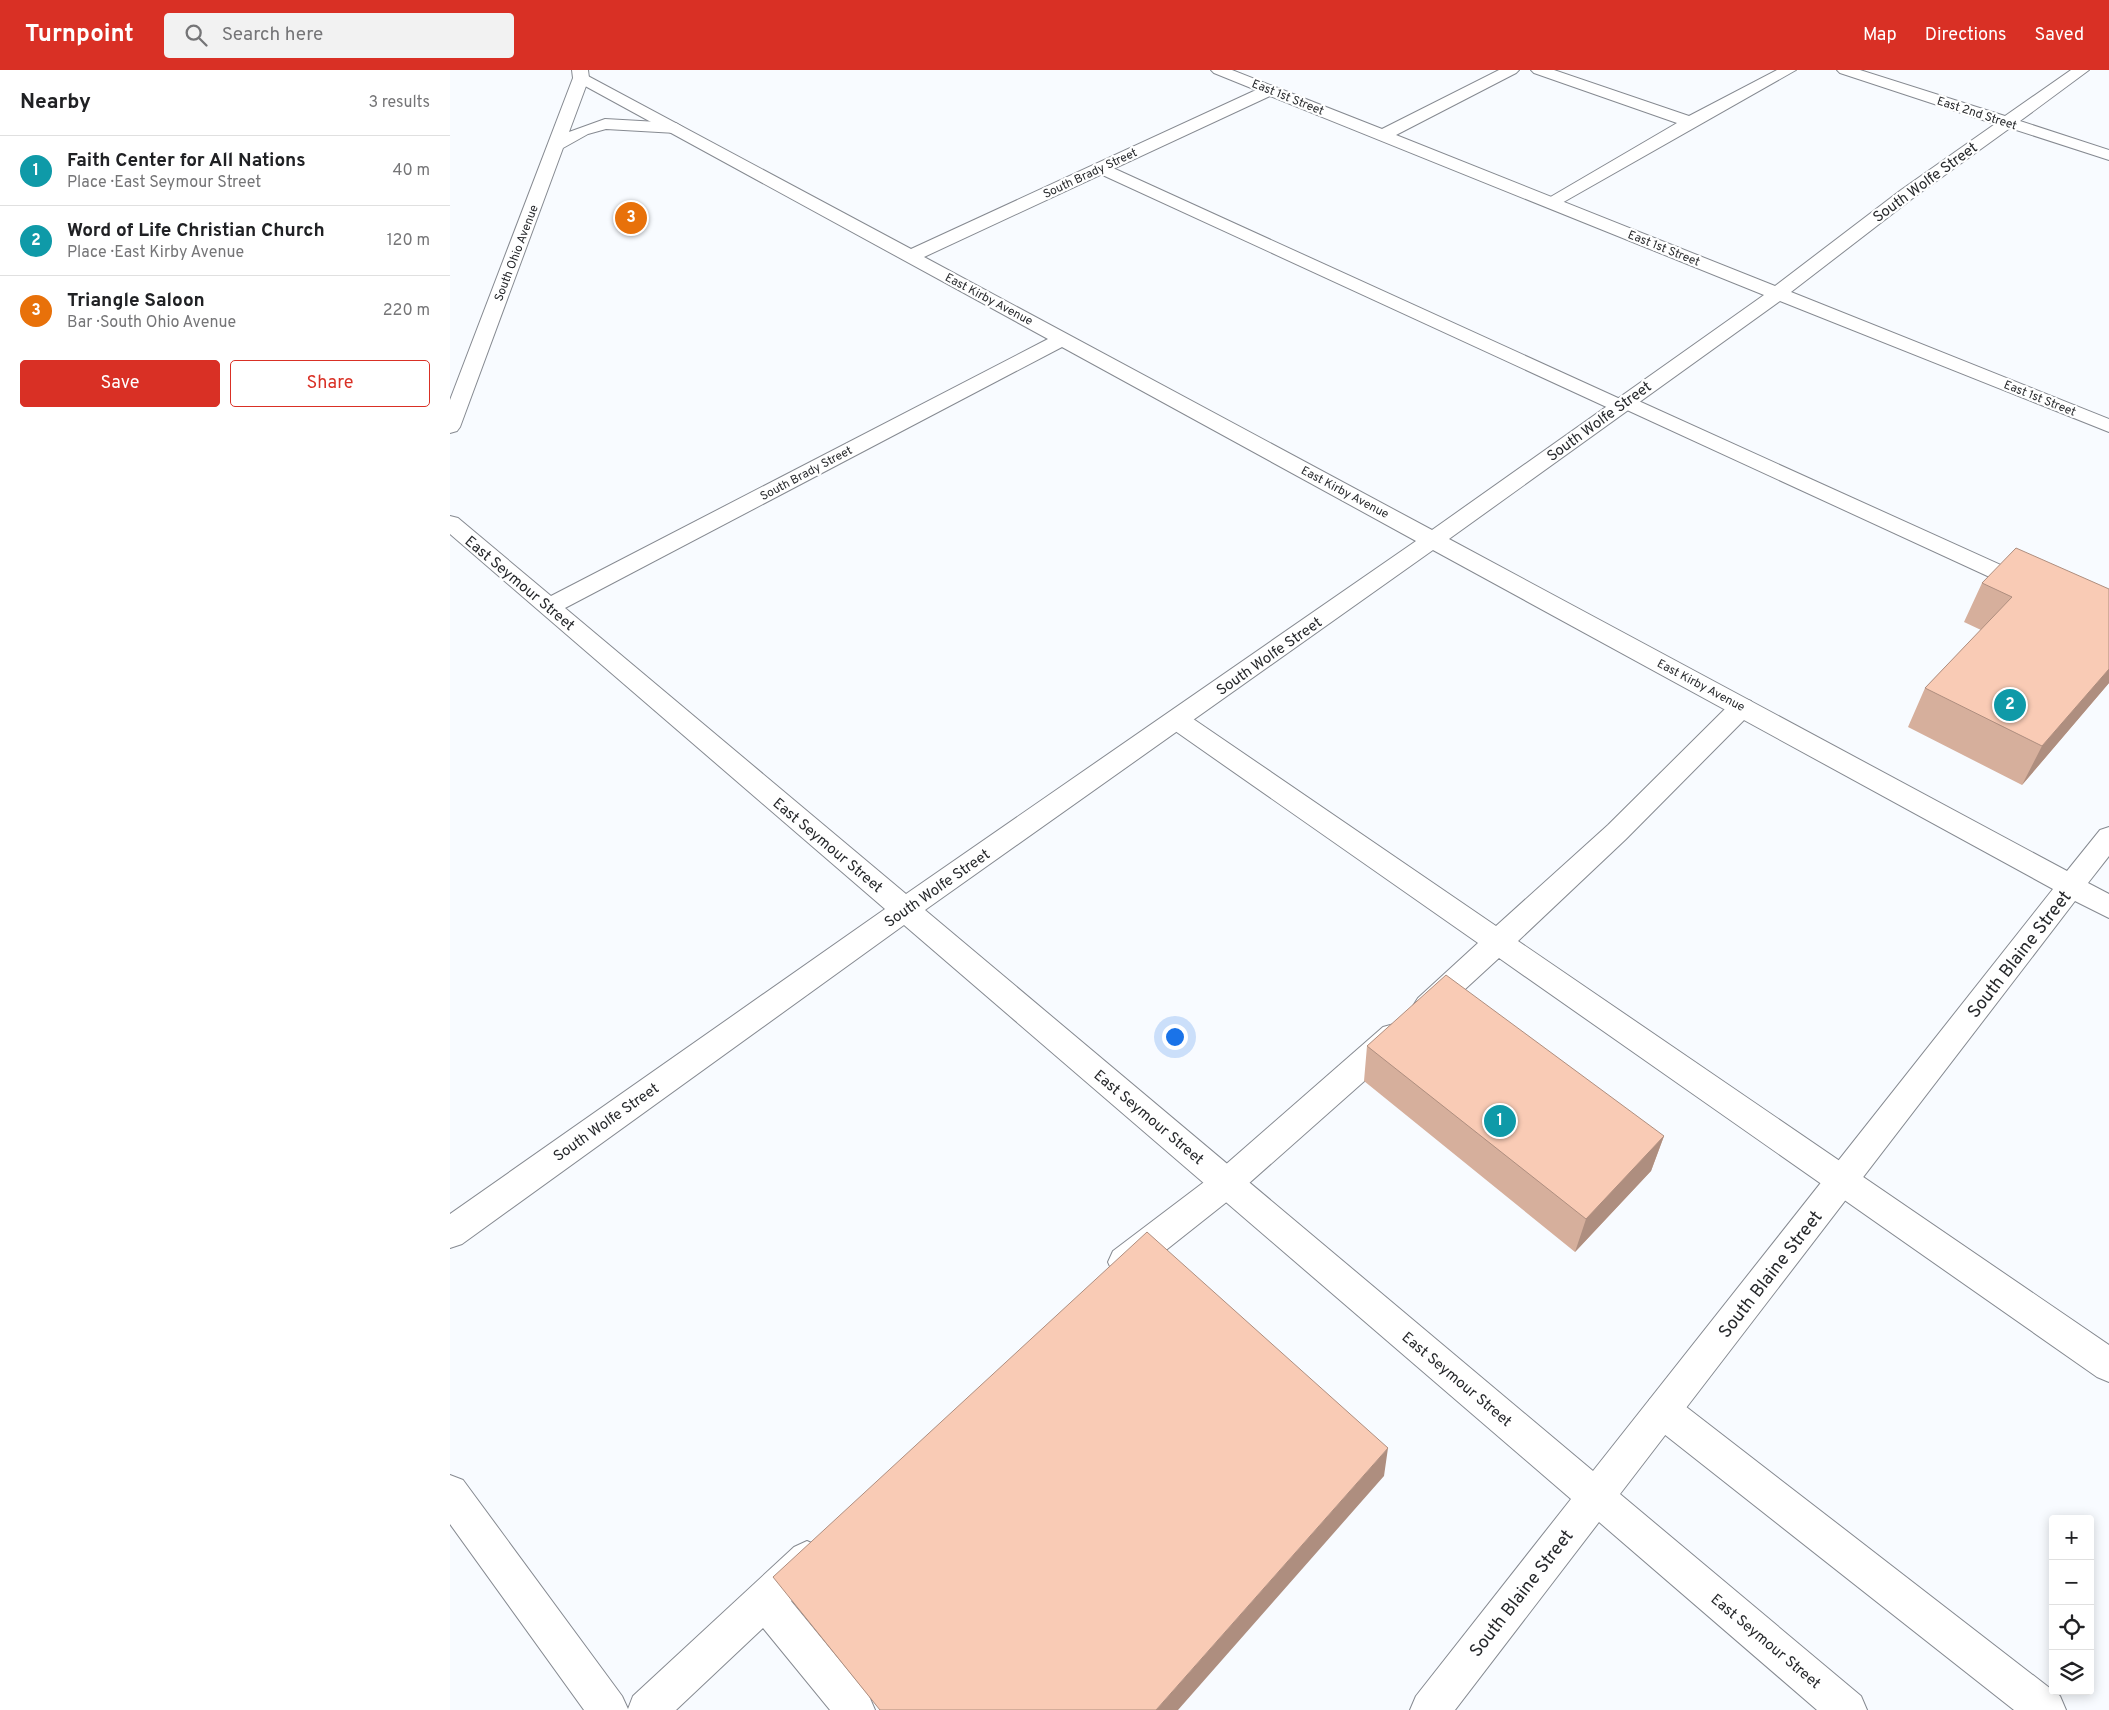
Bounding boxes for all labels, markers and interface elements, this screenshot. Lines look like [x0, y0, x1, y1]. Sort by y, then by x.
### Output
search box [164, 13, 514, 58]
text: Turnpoint [25, 20, 134, 50]
icon: search [182, 21, 210, 49]
text: Search here [222, 23, 323, 47]
text: Map [1863, 24, 1897, 47]
text: Directions [1925, 24, 2007, 47]
text: Saved [2035, 24, 2084, 47]
street label: East 1st Street [1249, 76, 1326, 120]
text: Nearby [20, 89, 91, 116]
text: 3 results [368, 93, 430, 113]
street label: East 2nd Street [1935, 93, 2019, 134]
street label: South Wolfe Street [1870, 139, 1982, 228]
street label: South Brady Street [1041, 145, 1140, 203]
text: Faith Center for All Nations [67, 149, 306, 173]
text: 1 [33, 161, 39, 181]
text: 40 m [392, 161, 430, 181]
text: Place · East Seymour Street [67, 173, 261, 193]
pin: 3 [615, 199, 647, 237]
street label: South Ohio Avenue [491, 203, 543, 304]
text: Word of Life Christian Church [67, 219, 325, 243]
street label: East 1st Street [1625, 227, 1702, 271]
text: 2 [31, 231, 41, 251]
text: 120 m [387, 231, 430, 251]
text: Place · East Kirby Avenue [67, 243, 244, 263]
street label: East Kirby Avenue [942, 270, 1035, 330]
text: Triangle Saloon [67, 289, 205, 313]
text: 3 [31, 301, 41, 321]
text: 220 m [383, 301, 430, 321]
text: Bar · South Ohio Avenue [67, 313, 236, 333]
button: Save [20, 360, 220, 407]
button: Share [230, 360, 430, 407]
street label: East 1st Street [2001, 377, 2078, 421]
street label: South Wolfe Street [1544, 378, 1656, 467]
street label: South Brady Street [758, 443, 855, 505]
street label: East Kirby Avenue [1298, 463, 1391, 523]
street label: East Seymour Street [460, 533, 578, 636]
street label: South Wolfe Street [1213, 614, 1326, 701]
street label: East Kirby Avenue [1654, 656, 1747, 716]
pin: 2 [1994, 686, 2026, 724]
street label: East Seymour Street [768, 795, 886, 898]
street label: South Wolfe Street [881, 846, 994, 933]
street label: South Blaine Street [1963, 886, 2077, 1023]
your location [1162, 1024, 1188, 1050]
street label: East Seymour Street [1089, 1067, 1207, 1170]
street label: South Wolfe Street [550, 1080, 663, 1167]
pin: 1 [1484, 1102, 1516, 1140]
street label: South Blaine Street [1714, 1206, 1828, 1343]
street label: East Seymour Street [1397, 1329, 1515, 1432]
map controls [2049, 1515, 2094, 1695]
button: + [2049, 1515, 2094, 1560]
street label: South Blaine Street [1465, 1525, 1579, 1662]
button: − [2049, 1560, 2094, 1605]
street label: East Seymour Street [1706, 1591, 1824, 1694]
button: locate [2049, 1605, 2094, 1650]
button: layers [2049, 1650, 2094, 1695]

